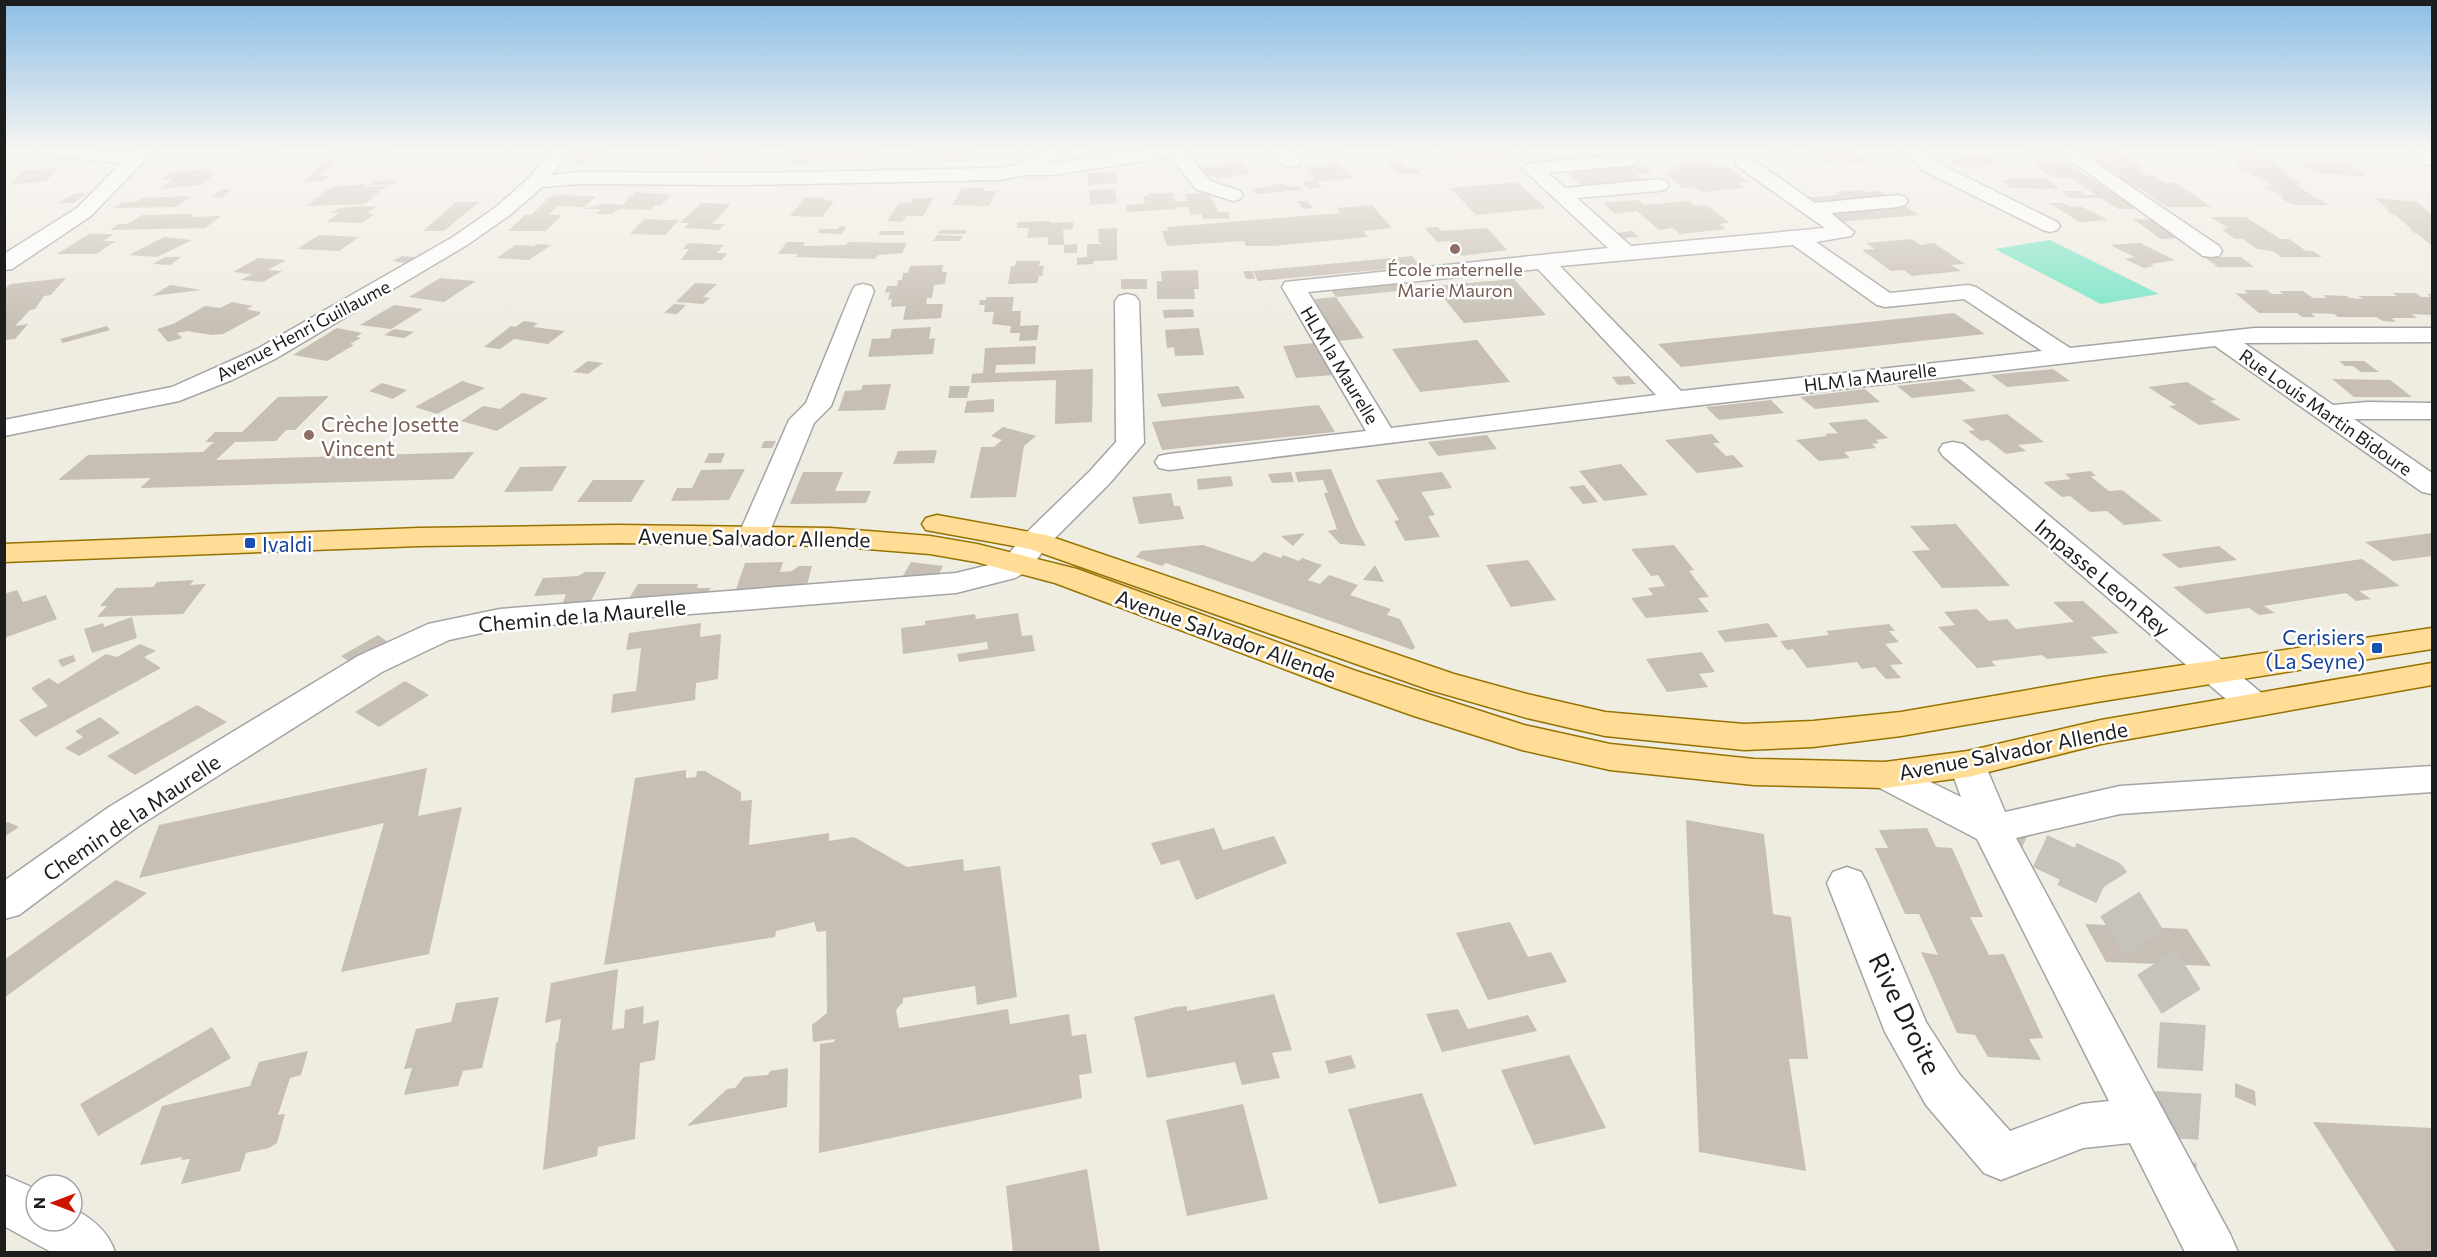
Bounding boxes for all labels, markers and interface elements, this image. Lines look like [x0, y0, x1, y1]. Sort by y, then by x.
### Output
marker: École maternelle Marie Mauron [1448, 242, 1462, 256]
place label: École maternelle Marie Mauron [1387, 258, 1523, 301]
street label: Avenue Henri Guillaume [212, 275, 394, 385]
street label: HLM la Maurelle [1296, 302, 1384, 428]
street label: Rue Louis Martin Bidoure [2235, 344, 2417, 480]
street label: HLM la Maurelle [1802, 358, 1938, 396]
place label: Crèche Josette Vincent [321, 411, 459, 460]
marker: Crèche Josette Vincent [302, 428, 316, 442]
street label: Impasse Leon Rey [2030, 513, 2176, 641]
street label: Avenue Salvador Allende [637, 522, 871, 552]
place label: Ivaldi [262, 531, 312, 556]
marker: Ivaldi [243, 536, 257, 550]
street label: Avenue Salvador Allende [1112, 583, 1340, 687]
street label: Chemin de la Maurelle [477, 593, 687, 637]
place label: Cerisiers (La Seyne) [2265, 624, 2365, 673]
marker: Cerisiers (La Seyne) [2370, 641, 2384, 655]
street label: Avenue Salvador Allende [1896, 716, 2130, 784]
street label: Chemin de la Maurelle [38, 748, 224, 886]
street label: Rive Droite [1863, 947, 1949, 1079]
north arrow [24, 1173, 84, 1233]
text: N [29, 1197, 48, 1209]

